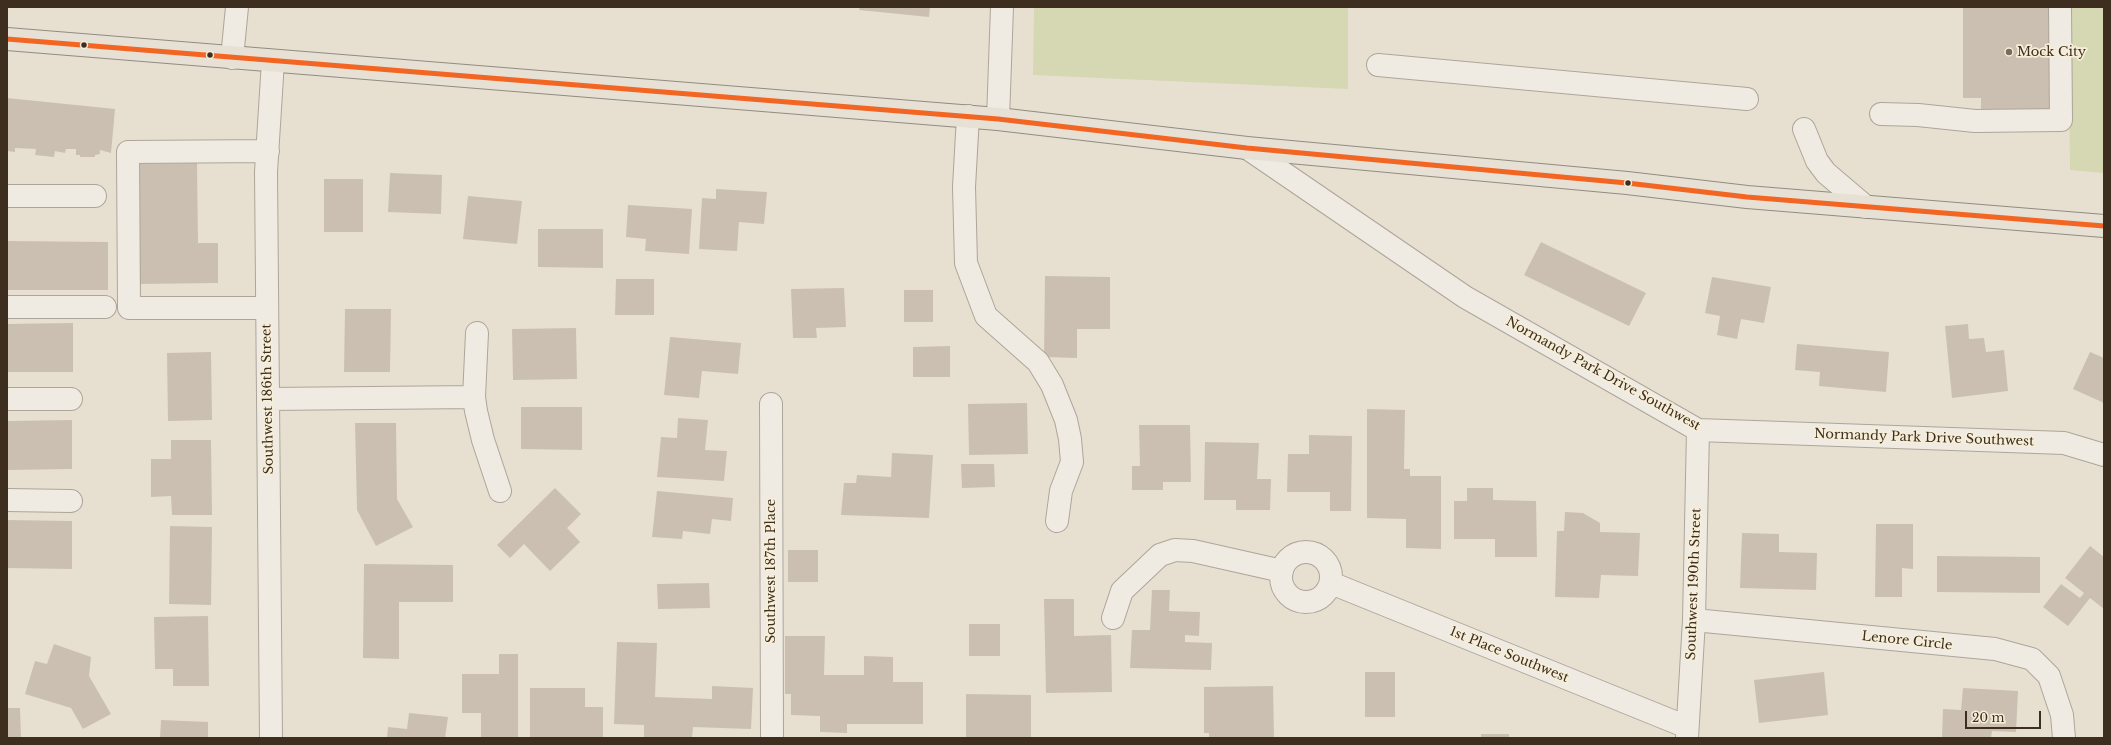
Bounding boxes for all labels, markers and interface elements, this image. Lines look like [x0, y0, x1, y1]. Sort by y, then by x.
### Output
unlabelled marker [79, 40, 89, 50]
place label: Mock City [2017, 44, 2086, 60]
marker: Mock City [2004, 47, 2014, 57]
unlabelled marker [205, 50, 215, 60]
unlabelled marker [1623, 178, 1633, 188]
street label: Normandy Park Drive Southwest [1503, 314, 1703, 434]
street label: Southwest 186th Street [259, 323, 277, 475]
street label: Normandy Park Drive Southwest [1814, 426, 2034, 450]
street label: Southwest 187th Place [763, 499, 779, 643]
street label: Southwest 190th Street [1684, 508, 1704, 660]
street label: 1st Place Southwest [1447, 624, 1571, 686]
street label: Lenore Circle [1861, 628, 1953, 654]
scale bar [1967, 703, 2043, 729]
text: 20 m [1972, 710, 2004, 725]

